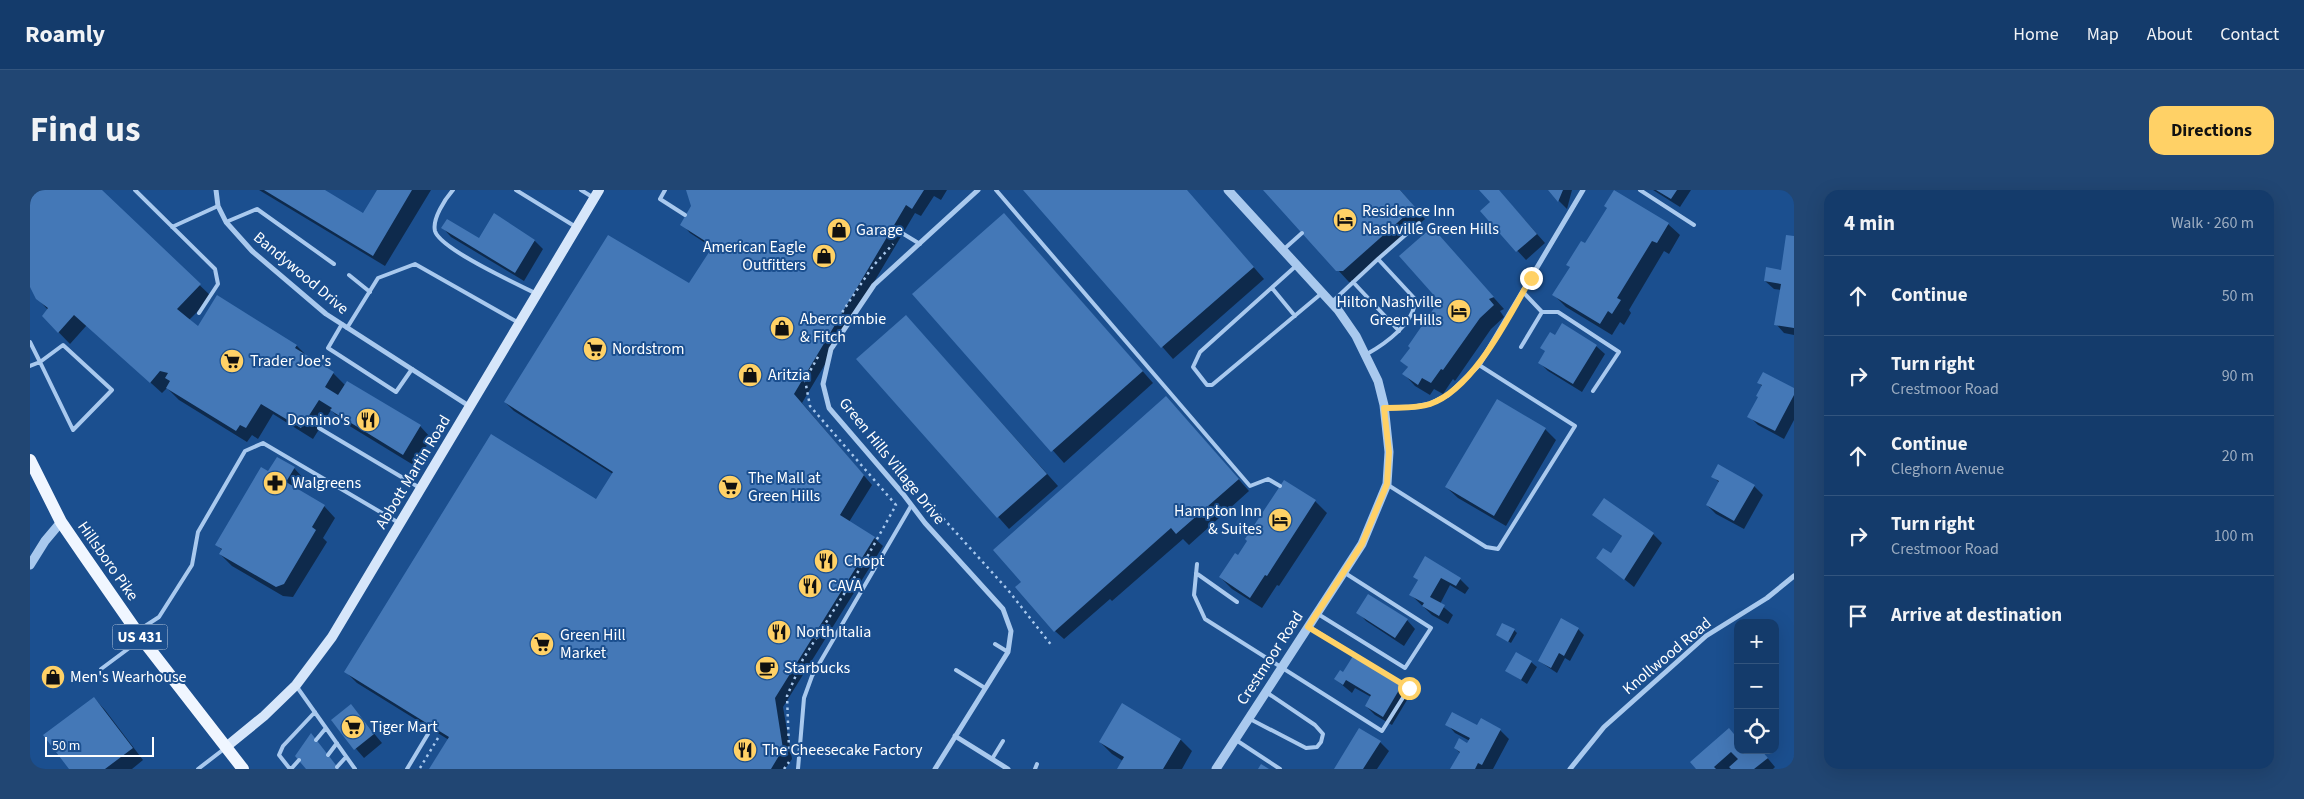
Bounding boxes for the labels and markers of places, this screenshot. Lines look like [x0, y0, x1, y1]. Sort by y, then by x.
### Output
place label: Residence Inn Nashville Green Hills [1362, 200, 1499, 240]
hotel icon: Residence Inn Nashville Green Hills [1332, 207, 1358, 233]
shop icon: Garage [826, 217, 852, 243]
place label: Garage [856, 219, 903, 241]
place label: American Eagle Outfitters [703, 236, 806, 276]
shop icon: American Eagle Outfitters [811, 243, 837, 269]
place label: Hilton Nashville Green Hills [1336, 291, 1442, 331]
hotel icon: Hilton Nashville Green Hills [1446, 298, 1472, 324]
place label: Abercrombie & Fitch [800, 308, 886, 348]
shop icon: Abercrombie & Fitch [769, 315, 795, 341]
supermarket icon: Nordstrom [582, 336, 608, 362]
place label: Nordstrom [612, 338, 684, 360]
supermarket icon: Trader Joe's [219, 348, 245, 374]
place label: Trader Joe's [250, 350, 332, 372]
shop icon: Aritzia [737, 362, 763, 388]
place label: Aritzia [768, 364, 810, 386]
restaurant icon: Domino's [355, 407, 381, 433]
place label: Domino's [287, 409, 350, 431]
place label: The Mall at Green Hills [748, 467, 821, 507]
pharmacy icon: Walgreens [262, 470, 288, 496]
place label: Walgreens [292, 472, 362, 494]
supermarket icon: The Mall at Green Hills [717, 474, 743, 500]
place label: Hampton Inn & Suites [1174, 500, 1262, 540]
hotel icon: Hampton Inn & Suites [1267, 507, 1293, 533]
restaurant icon: Chopt [813, 548, 839, 574]
place label: Chopt [844, 550, 885, 572]
restaurant icon: CAVA [797, 573, 823, 599]
place label: CAVA [828, 575, 863, 597]
restaurant icon: North Italia [766, 619, 792, 645]
place label: North Italia [796, 621, 871, 643]
place label: Green Hill Market [560, 624, 626, 664]
supermarket icon: Green Hill Market [529, 631, 555, 657]
cafe icon: Starbucks [754, 655, 780, 681]
place label: Starbucks [784, 657, 851, 679]
shop icon: Men's Wearhouse [40, 664, 66, 690]
place label: Men's Wearhouse [70, 666, 187, 688]
supermarket icon: Tiger Mart [340, 714, 366, 740]
place label: Tiger Mart [370, 716, 438, 738]
restaurant icon: The Cheesecake Factory [732, 737, 758, 763]
place label: The Cheesecake Factory [762, 739, 923, 761]

